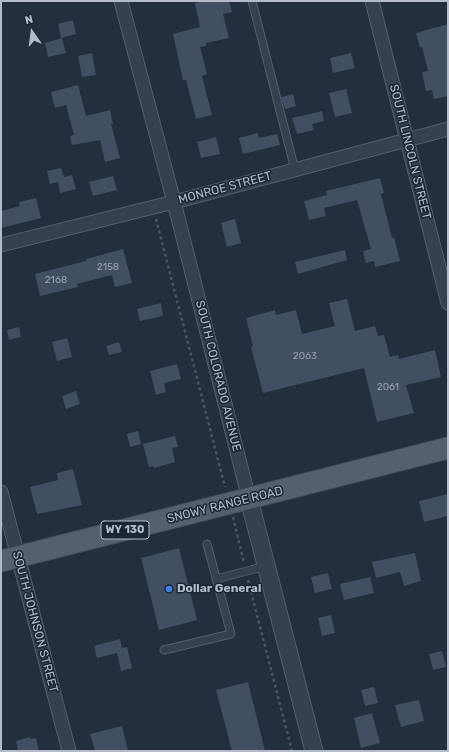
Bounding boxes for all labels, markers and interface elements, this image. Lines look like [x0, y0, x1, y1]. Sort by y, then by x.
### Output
north arrow [12, 12, 52, 52]
text: N [24, 13, 34, 27]
street label: SOUTH LINCOLN STREET [386, 83, 434, 221]
street label: MONROE STREET [177, 169, 273, 207]
house number: 2158 [97, 261, 119, 273]
house number: 2168 [45, 274, 67, 286]
street label: SOUTH COLORADO AVENUE [192, 299, 244, 453]
house number: 2063 [293, 350, 317, 362]
house number: 2061 [377, 381, 399, 393]
street label: SNOWY RANGE ROAD [166, 484, 284, 526]
road number: WY 130 [101, 521, 149, 539]
street label: SOUTH JOHNSON STREET [9, 550, 61, 694]
place label: Dollar General [177, 582, 261, 596]
marker: Dollar General [164, 584, 174, 594]

